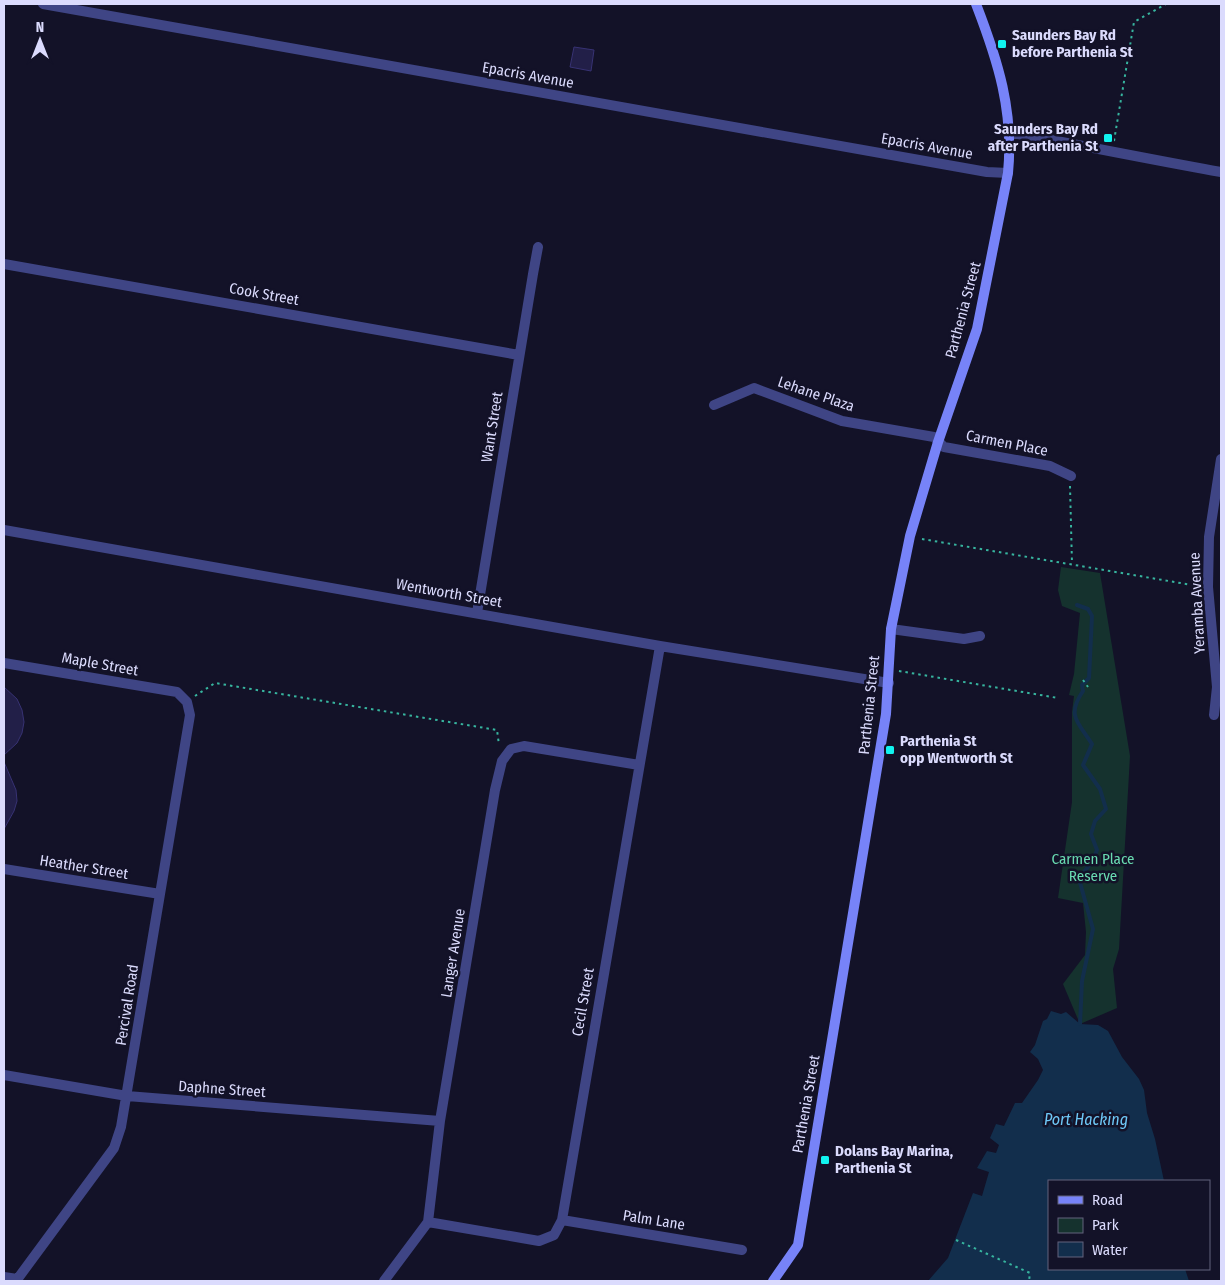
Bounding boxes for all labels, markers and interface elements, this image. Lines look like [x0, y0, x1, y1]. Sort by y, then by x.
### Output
north arrow [15, 15, 65, 65]
text: N [36, 19, 44, 36]
place label: Saunders Bay Rd before Parthenia St [1012, 26, 1134, 61]
marker: Saunders Bay Rd before Parthenia St [996, 38, 1008, 50]
street label: Epacris Avenue [481, 58, 575, 92]
place label: Saunders Bay Rd after Parthenia St [988, 120, 1099, 155]
street label: Epacris Avenue [880, 129, 974, 163]
marker: Saunders Bay Rd after Parthenia St [1102, 132, 1114, 144]
street label: Parthenia Street [941, 260, 985, 360]
street label: Cook Street [228, 279, 300, 309]
street label: Lehane Plaza [775, 372, 857, 416]
street label: Want Street [478, 390, 506, 464]
street label: Carmen Place [965, 426, 1049, 460]
street label: Yeramba Avenue [1185, 552, 1209, 654]
street label: Wentworth Street [395, 575, 504, 611]
street label: Maple Street [60, 648, 140, 680]
street label: Parthenia Street [855, 655, 883, 755]
place label: Parthenia St opp Wentworth St [900, 732, 1013, 767]
marker: Parthenia St opp Wentworth St [884, 744, 896, 756]
park label: Carmen Place Reserve [1052, 850, 1134, 885]
street label: Heather Street [38, 851, 130, 883]
street label: Langer Avenue [437, 907, 469, 999]
street label: Percival Road [112, 963, 142, 1047]
street label: Cecil Street [568, 966, 598, 1038]
street label: Parthenia Street [789, 1053, 824, 1154]
street label: Daphne Street [178, 1077, 266, 1101]
water label: Port Hacking [1044, 1110, 1128, 1129]
place label: Dolans Bay Marina, Parthenia St [835, 1142, 953, 1177]
marker: Dolans Bay Marina, Parthenia St [819, 1154, 831, 1166]
legend [1048, 1180, 1210, 1270]
text: Road [1092, 1191, 1123, 1209]
street label: Palm Lane [622, 1206, 686, 1234]
text: Park [1092, 1216, 1119, 1234]
text: Water [1092, 1241, 1128, 1259]

